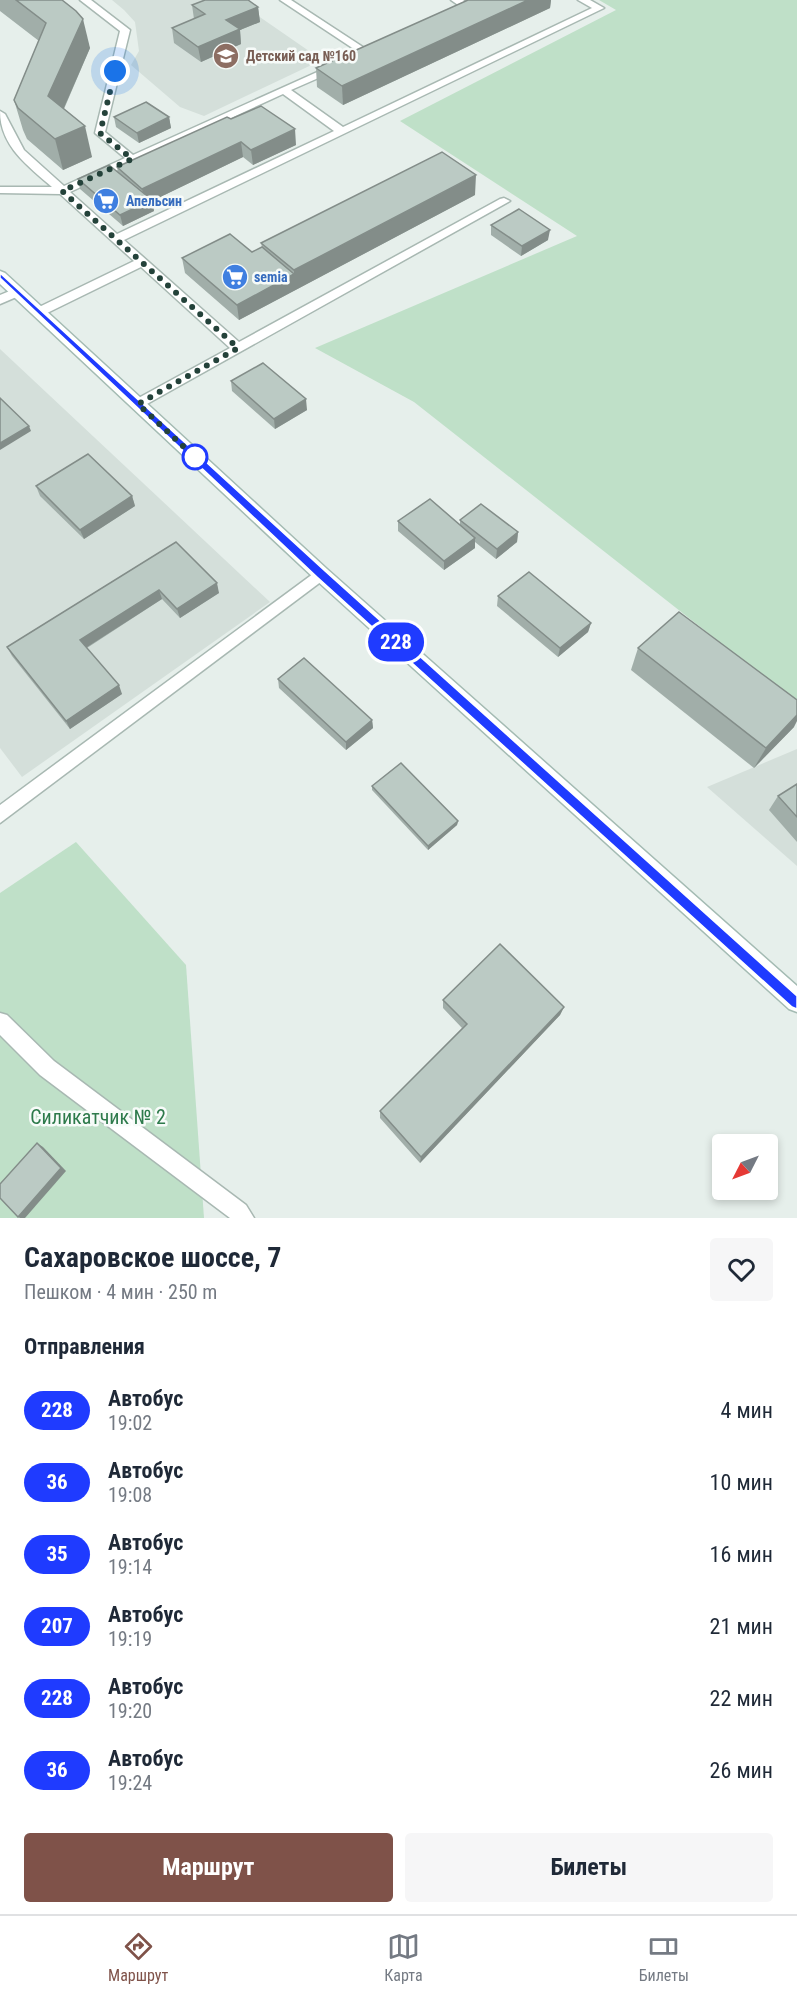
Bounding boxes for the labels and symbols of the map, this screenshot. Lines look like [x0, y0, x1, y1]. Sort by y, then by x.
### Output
school or university icon: Детский сад №160 [211, 41, 241, 71]
place label: Детский сад №160 [246, 48, 356, 64]
your location [100, 56, 130, 86]
supermarket icon: Апельсин [91, 186, 121, 216]
place label: Апельсин [126, 193, 182, 209]
supermarket icon: semia [220, 262, 250, 292]
place label: semia [254, 269, 288, 285]
unlabelled marker [182, 444, 208, 470]
line badge: 228 [362, 622, 430, 662]
park label: Силикатчик № 2 [30, 1105, 166, 1129]
north arrow [712, 1134, 778, 1200]

